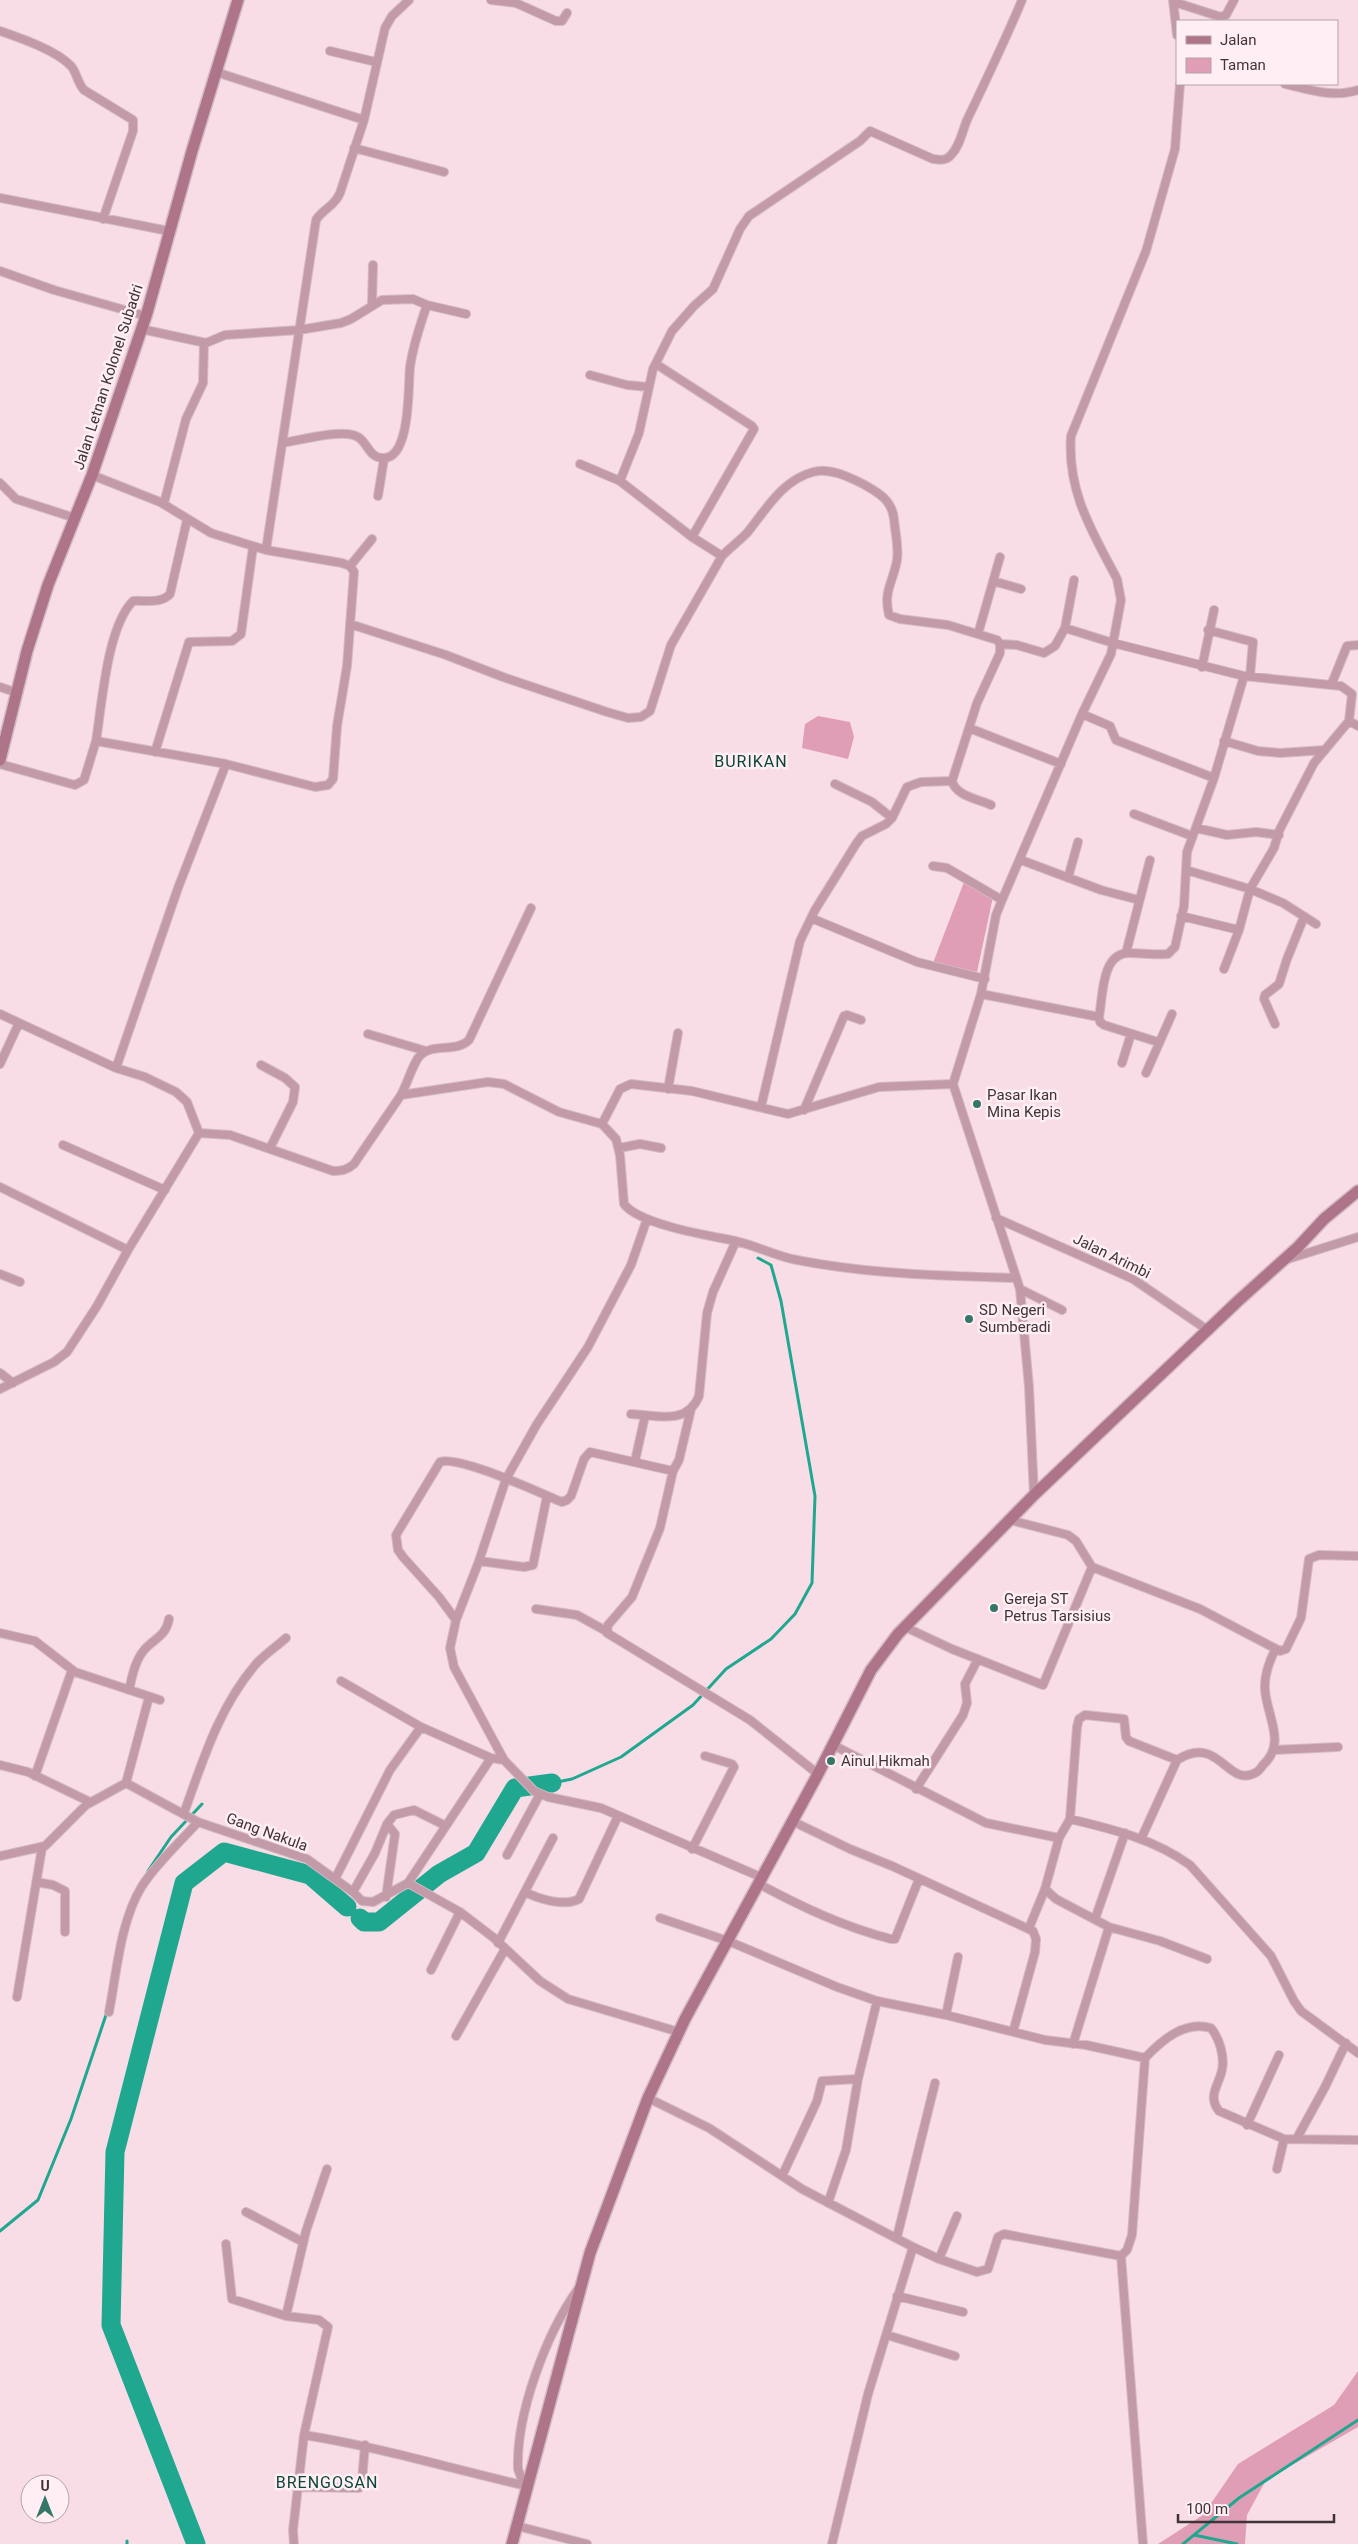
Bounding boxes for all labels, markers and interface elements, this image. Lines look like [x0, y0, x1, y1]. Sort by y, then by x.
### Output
legend [1176, 20, 1338, 85]
text: Jalan [1220, 31, 1257, 49]
text: Taman [1220, 56, 1266, 74]
street label: Jalan Letnan Kolonel Subadri [69, 282, 147, 472]
district label: BURIKAN [714, 752, 788, 771]
place label: Pasar Ikan Mina Kepis [987, 1086, 1061, 1121]
marker: Pasar Ikan Mina Kepis [971, 1098, 983, 1110]
street label: Jalan Arimbi [1070, 1229, 1154, 1283]
place label: SD Negeri Sumberadi [979, 1301, 1051, 1336]
marker: SD Negeri Sumberadi [963, 1313, 975, 1325]
place label: Gereja ST Petrus Tarsisius [1004, 1590, 1111, 1625]
marker: Gereja ST Petrus Tarsisius [988, 1602, 1000, 1614]
place label: Ainul Hikmah [841, 1752, 930, 1770]
marker: Ainul Hikmah [825, 1755, 837, 1767]
street label: Gang Nakula [224, 1809, 310, 1855]
district label: BRENGOSAN [276, 2473, 378, 2492]
north arrow [20, 2474, 70, 2524]
text: U [40, 2478, 50, 2494]
scale bar [1178, 2492, 1334, 2524]
text: 100 m [1186, 2500, 1228, 2518]

